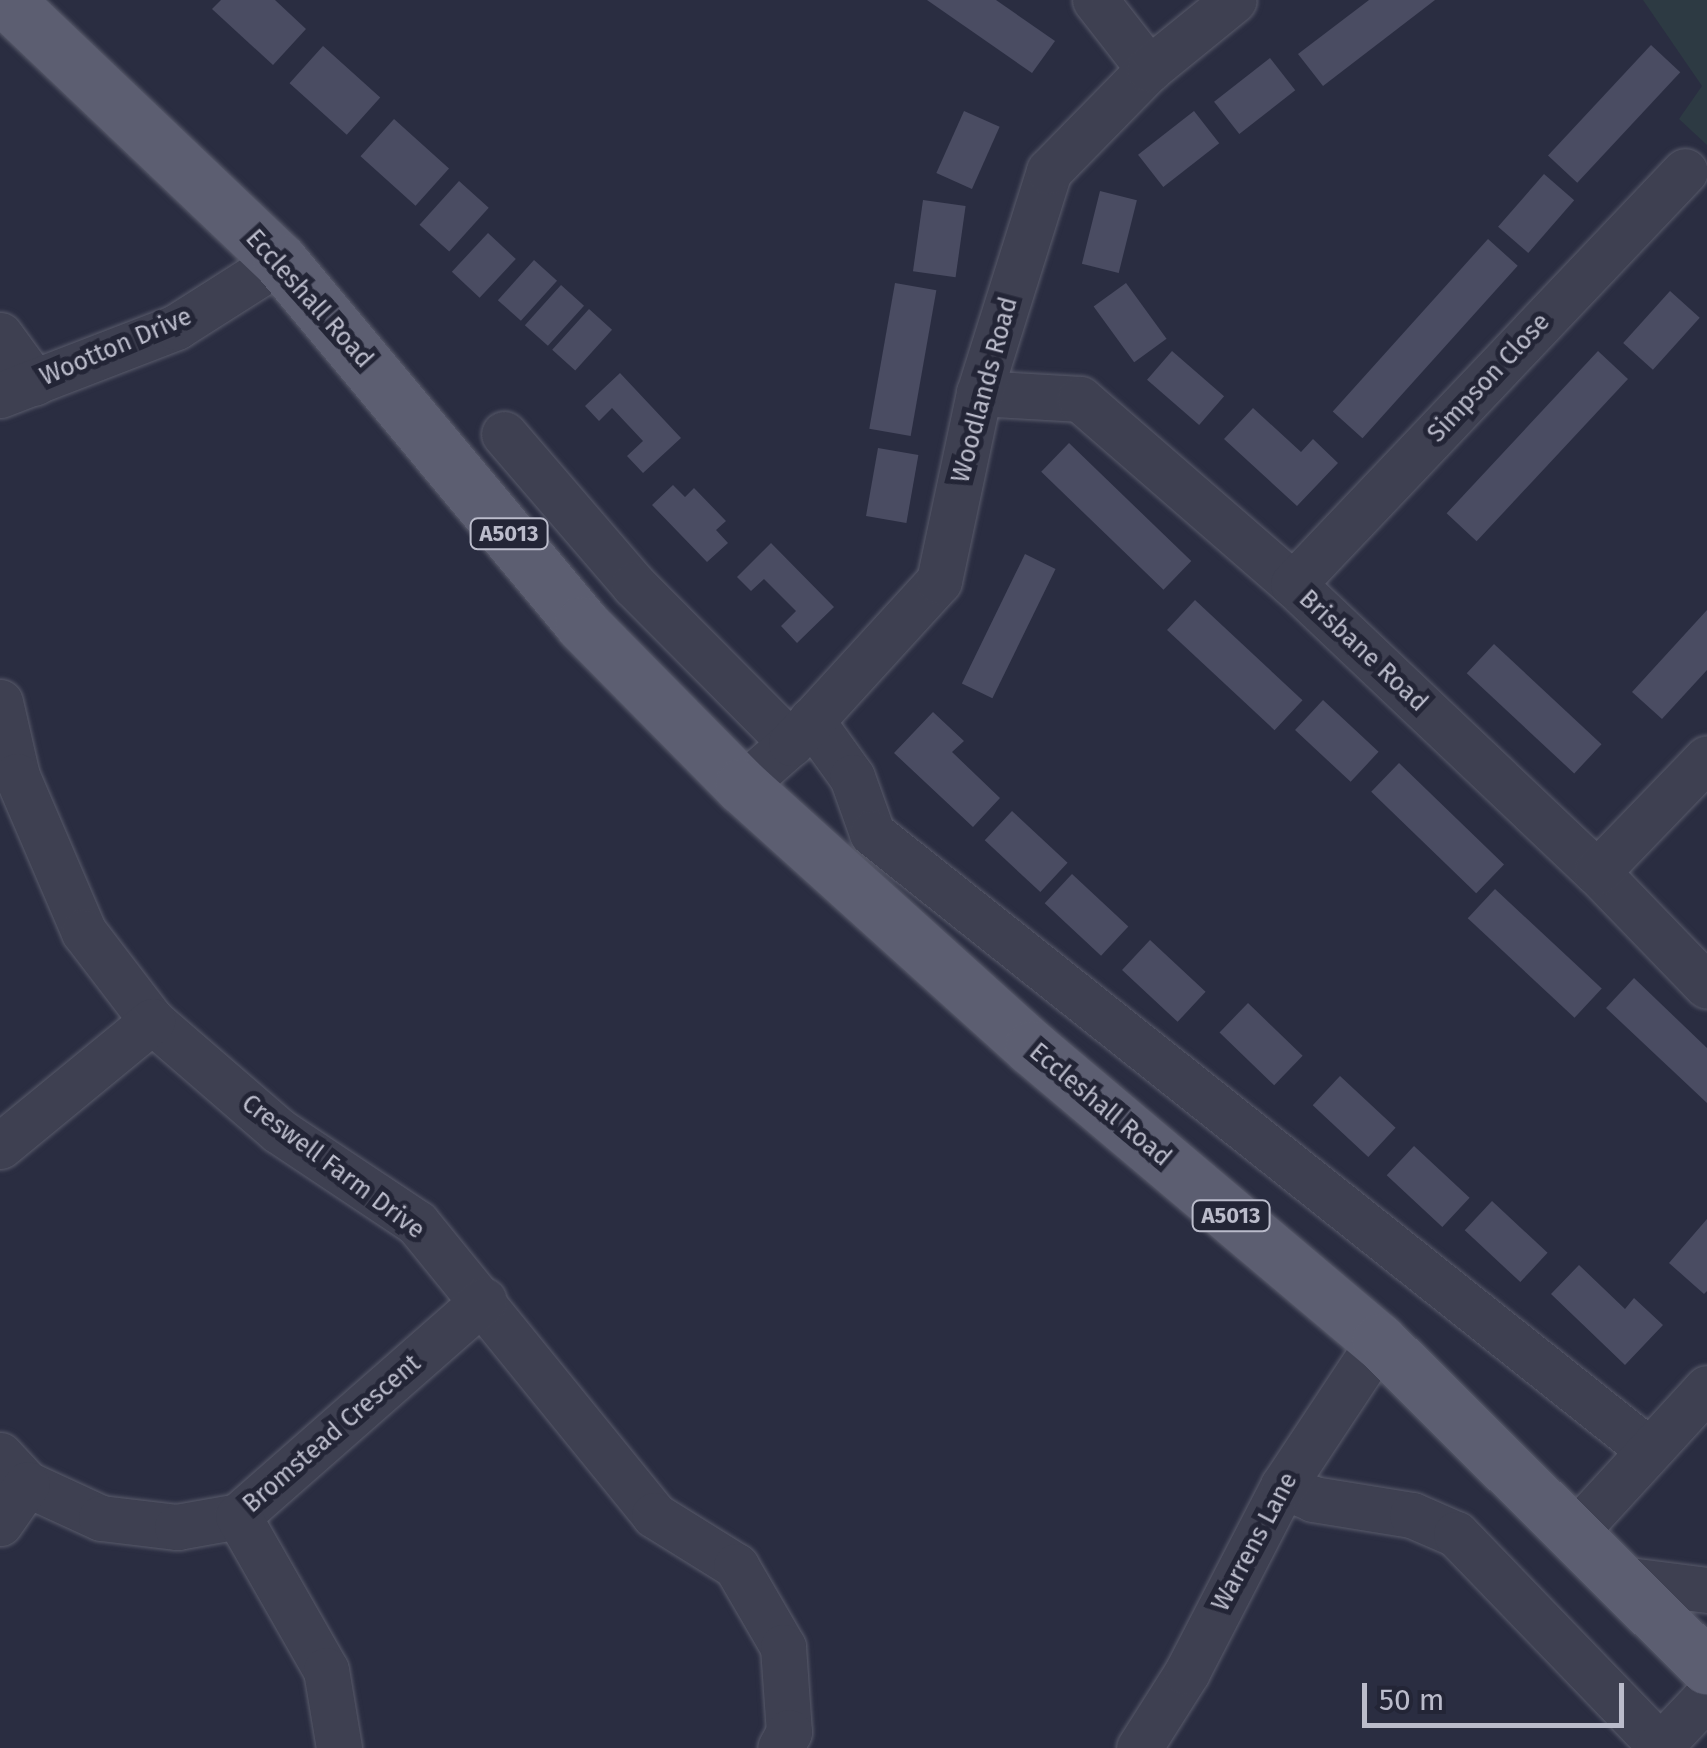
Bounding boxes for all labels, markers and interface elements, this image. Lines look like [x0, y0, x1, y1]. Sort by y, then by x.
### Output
street label: Eccleshall Road [239, 224, 379, 374]
street label: Woodlands Road [946, 294, 1024, 486]
street label: Wootton Drive [36, 302, 196, 392]
street label: Simpson Close [1422, 307, 1556, 449]
road number: A5013 [469, 517, 549, 551]
street label: Brisbane Road [1293, 584, 1433, 718]
street label: Eccleshall Road [1023, 1037, 1177, 1173]
street label: Creswell Farm Drive [236, 1088, 430, 1246]
road number: A5013 [1191, 1199, 1271, 1233]
street label: Bromstead Crescent [237, 1349, 427, 1519]
street label: Warrens Lane [1206, 1468, 1304, 1616]
scale bar [1367, 1663, 1630, 1725]
text: 50 m [1379, 1682, 1444, 1718]

